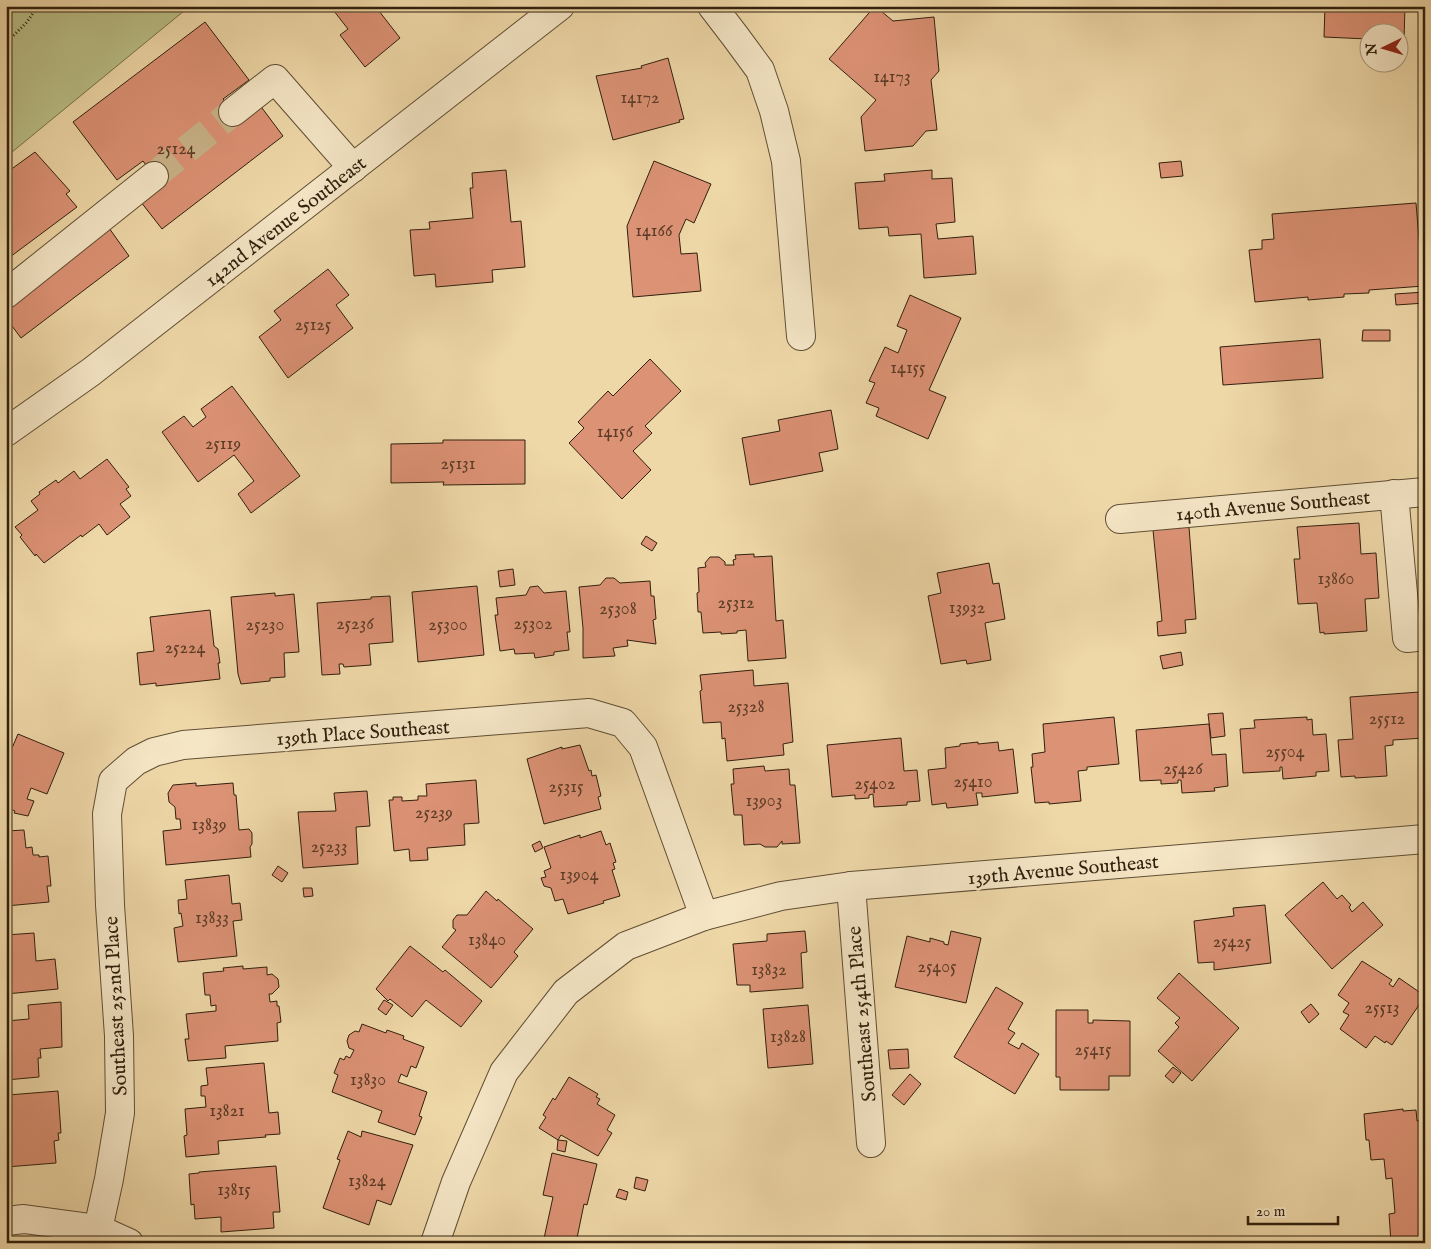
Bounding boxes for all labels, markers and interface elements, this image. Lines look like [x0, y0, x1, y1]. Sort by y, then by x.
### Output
north arrow [1358, 22, 1408, 72]
text: N [1363, 42, 1382, 57]
house number: 14173 [873, 66, 911, 89]
house number: 14172 [620, 87, 660, 110]
house number: 25124 [157, 138, 196, 161]
street label: 142nd Avenue Southeast [200, 151, 372, 293]
house number: 14166 [635, 220, 673, 243]
house number: 25125 [295, 314, 332, 337]
house number: 14155 [890, 357, 926, 380]
house number: 14156 [597, 421, 634, 444]
house number: 25119 [205, 433, 241, 456]
house number: 25131 [440, 453, 476, 476]
street label: 140th Avenue Southeast [1175, 486, 1371, 527]
house number: 13860 [1318, 568, 1354, 591]
house number: 25312 [718, 592, 754, 615]
house number: 13932 [949, 597, 985, 620]
house number: 25308 [599, 598, 637, 621]
house number: 25236 [336, 613, 374, 636]
house number: 25302 [514, 613, 552, 636]
house number: 25230 [246, 614, 284, 637]
house number: 25300 [428, 614, 468, 637]
house number: 25224 [165, 637, 205, 660]
house number: 25328 [727, 696, 765, 719]
house number: 25512 [1369, 708, 1405, 731]
street label: 139th Place Southeast [276, 715, 451, 752]
house number: 25504 [1265, 741, 1305, 764]
house number: 25426 [1163, 758, 1203, 781]
house number: 25410 [953, 771, 993, 794]
house number: 25402 [855, 773, 895, 796]
house number: 25315 [549, 776, 584, 799]
house number: 13903 [746, 790, 782, 813]
house number: 25239 [415, 802, 453, 825]
house number: 13839 [191, 814, 227, 837]
house number: 25233 [311, 836, 347, 859]
street label: 139th Avenue Southeast [967, 850, 1160, 891]
house number: 13904 [560, 864, 599, 887]
house number: 13833 [195, 907, 229, 930]
street label: Southeast 252nd Place [99, 915, 134, 1096]
street label: Southeast 254th Place [842, 925, 883, 1103]
house number: 13840 [468, 929, 506, 952]
house number: 25425 [1213, 931, 1252, 954]
house number: 25405 [917, 956, 957, 979]
house number: 13832 [751, 959, 787, 982]
house number: 25513 [1365, 997, 1399, 1020]
house number: 13828 [770, 1026, 806, 1049]
house number: 25415 [1075, 1039, 1112, 1062]
house number: 13830 [350, 1069, 386, 1092]
house number: 13821 [209, 1100, 245, 1123]
house number: 13824 [348, 1170, 386, 1193]
house number: 13815 [217, 1179, 251, 1202]
scale bar [1248, 1194, 1338, 1226]
text: 20 m [1256, 1202, 1286, 1221]

